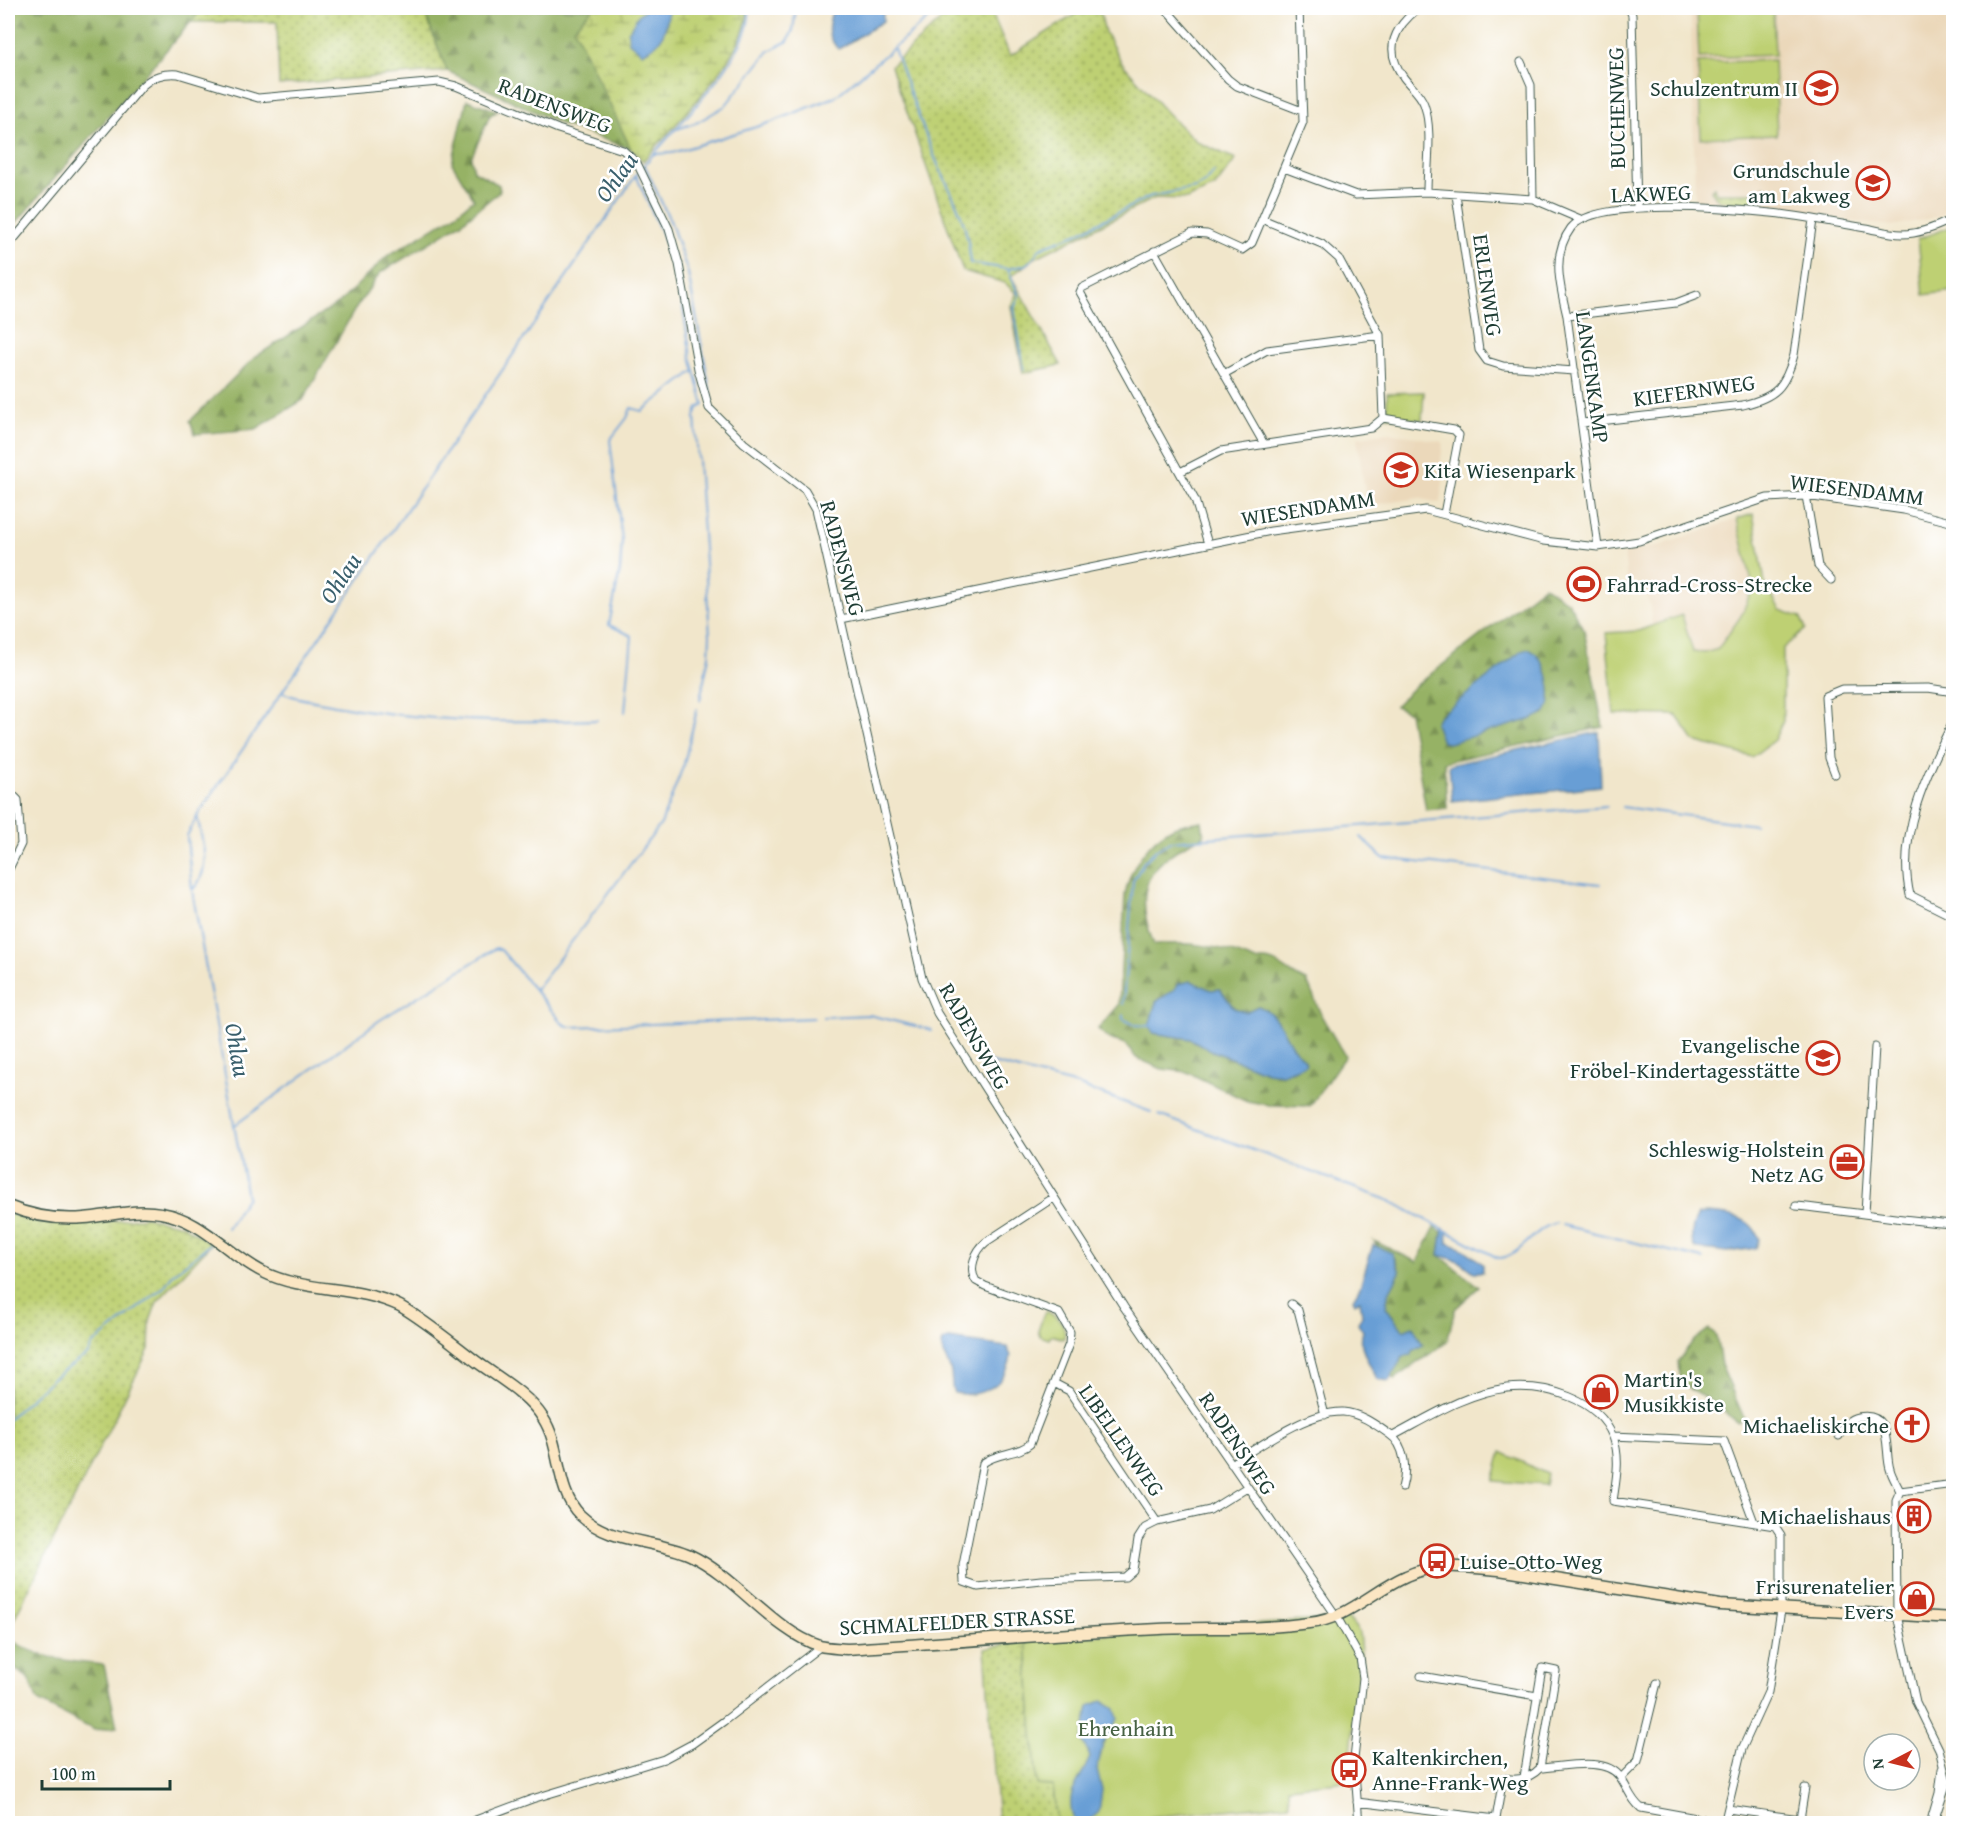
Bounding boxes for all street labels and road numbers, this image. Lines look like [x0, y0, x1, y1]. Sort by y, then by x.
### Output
street label: BUCHENWEG [1599, 47, 1633, 169]
street label: RADENSWEG [494, 69, 616, 141]
street label: LAKWEG [1611, 176, 1692, 210]
street label: ERLENWEG [1465, 232, 1511, 338]
street label: LANGENKAMP [1568, 309, 1618, 445]
street label: KIEFERNWEG [1631, 366, 1757, 414]
street label: WIESENDAMM [1788, 465, 1926, 513]
street label: WIESENDAMM [1239, 482, 1377, 534]
street label: RADENSWEG [812, 497, 874, 619]
street label: RADENSWEG [932, 977, 1018, 1095]
street label: LIBELLENWEG [1071, 1377, 1173, 1503]
street label: RADENSWEG [1192, 1385, 1284, 1501]
street label: SCHMALFELDER STRASSE [838, 1599, 1076, 1643]

